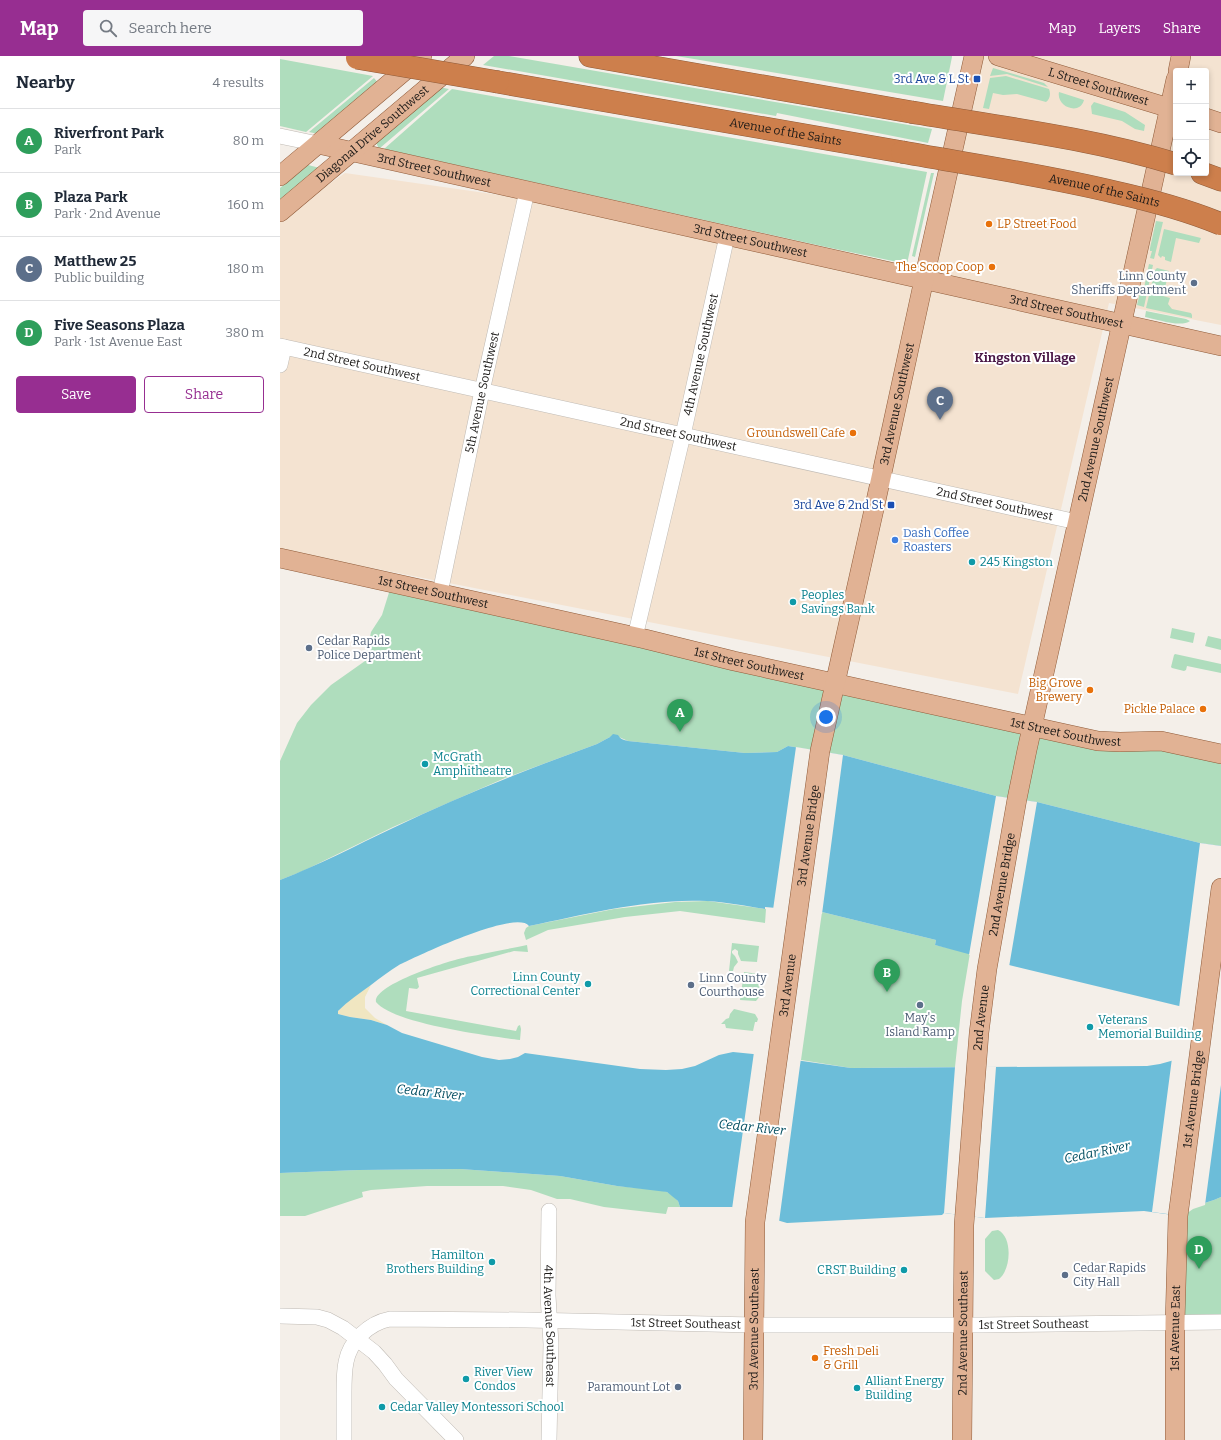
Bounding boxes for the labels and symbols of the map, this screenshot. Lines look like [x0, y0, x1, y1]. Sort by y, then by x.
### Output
street label: L Street Southwest [1047, 65, 1151, 109]
place label: 3rd Ave & L St [894, 72, 970, 86]
marker: 3rd Ave & L St [972, 74, 982, 84]
street label: Diagonal Drive Southwest [313, 82, 432, 185]
street label: Avenue of the Saints [729, 115, 843, 148]
street label: 3rd Street Southwest [376, 150, 493, 190]
street label: Avenue of the Saints [1048, 171, 1162, 210]
place label: LP Street Food [997, 217, 1077, 231]
marker: LP Street Food [984, 219, 994, 229]
street label: 3rd Street Southwest [692, 221, 809, 260]
place label: The Scoop Coop [896, 260, 984, 274]
marker: The Scoop Coop [987, 262, 997, 272]
place label: Linn County Sheriffs Department [1071, 269, 1187, 297]
marker: Linn County Sheriffs Department [1189, 278, 1199, 288]
street label: 4th Avenue Southwest [680, 292, 721, 417]
street label: 3rd Street Southwest [1008, 292, 1125, 331]
street label: 5th Avenue Southwest [462, 330, 502, 454]
street label: 3rd Avenue Southwest [877, 341, 917, 466]
street label: 2nd Street Southwest [302, 344, 422, 384]
district label: Kingston Village [974, 350, 1076, 365]
street label: 2nd Avenue Southwest [1075, 375, 1117, 503]
pin: C [927, 387, 953, 420]
street label: 2nd Street Southwest [619, 414, 739, 454]
place label: Groundswell Cafe [747, 426, 845, 440]
marker: Groundswell Cafe [848, 428, 858, 438]
street label: 2nd Street Southwest [935, 484, 1055, 524]
place label: 3rd Ave & 2nd St [793, 498, 884, 512]
marker: 3rd Ave & 2nd St [886, 500, 896, 510]
place label: Dash Coffee Roasters [903, 526, 969, 554]
marker: Dash Coffee Roasters [890, 535, 900, 545]
place label: 245 Kingston [980, 555, 1053, 569]
marker: 245 Kingston [967, 557, 977, 567]
street label: 1st Street Southwest [377, 573, 490, 611]
place label: Peoples Savings Bank [801, 588, 875, 616]
marker: Peoples Savings Bank [788, 597, 798, 607]
place label: Cedar Rapids Police Department [317, 634, 422, 662]
marker: Cedar Rapids Police Department [304, 643, 314, 653]
street label: 1st Street Southwest [693, 644, 806, 683]
place label: Big Grove Brewery [1029, 676, 1083, 704]
marker: Big Grove Brewery [1085, 685, 1095, 695]
pin: A [667, 699, 693, 732]
place label: Pickle Palace [1124, 702, 1195, 716]
marker: Pickle Palace [1198, 704, 1208, 714]
your location [816, 707, 836, 727]
street label: 1st Street Southwest [1009, 715, 1122, 749]
place label: McGrath Amphitheatre [433, 750, 512, 778]
marker: McGrath Amphitheatre [420, 759, 430, 769]
street label: 3rd Avenue Bridge [794, 784, 822, 887]
street label: 2nd Avenue Bridge [986, 832, 1018, 937]
street label: 3rd Avenue [776, 953, 799, 1018]
pin: B [874, 959, 900, 992]
place label: Linn County Correctional Center [470, 970, 581, 998]
place label: Linn County Courthouse [699, 971, 767, 999]
marker: Linn County Correctional Center [583, 979, 593, 989]
marker: Linn County Courthouse [686, 980, 696, 990]
street label: 2nd Avenue [971, 984, 992, 1051]
marker: May's Island Ramp [915, 1000, 925, 1010]
place label: May's Island Ramp [885, 1011, 955, 1039]
place label: Veterans Memorial Building [1098, 1013, 1202, 1041]
marker: Veterans Memorial Building [1085, 1022, 1095, 1032]
street label: 1st Avenue Bridge [1180, 1049, 1207, 1149]
water label: Cedar River [396, 1081, 465, 1103]
water label: Cedar River [718, 1116, 787, 1138]
water label: Cedar River [1063, 1138, 1132, 1166]
pin: D [1186, 1236, 1212, 1269]
place label: Hamilton Brothers Building [386, 1248, 484, 1276]
marker: Hamilton Brothers Building [487, 1257, 497, 1267]
place label: Cedar Rapids City Hall [1073, 1261, 1146, 1289]
place label: CRST Building [817, 1263, 896, 1277]
street label: 4th Avenue Southeast [541, 1265, 558, 1388]
marker: CRST Building [899, 1265, 909, 1275]
street label: 3rd Avenue Southeast [746, 1267, 762, 1390]
street label: 2nd Avenue Southeast [955, 1270, 971, 1395]
marker: Cedar Rapids City Hall [1060, 1270, 1070, 1280]
street label: 1st Avenue East [1168, 1284, 1183, 1371]
street label: 1st Street Southeast [631, 1315, 742, 1332]
street label: 1st Street Southeast [979, 1317, 1090, 1332]
place label: Fresh Deli & Grill [823, 1344, 879, 1372]
marker: Fresh Deli & Grill [810, 1353, 820, 1363]
place label: River View Condos [474, 1365, 533, 1393]
marker: River View Condos [461, 1374, 471, 1384]
place label: Alliant Energy Building [865, 1374, 945, 1402]
place label: Paramount Lot [587, 1380, 671, 1394]
marker: Paramount Lot [673, 1382, 683, 1392]
marker: Alliant Energy Building [852, 1383, 862, 1393]
place label: Cedar Valley Montessori School [390, 1400, 565, 1414]
marker: Cedar Valley Montessori School [377, 1402, 387, 1412]

